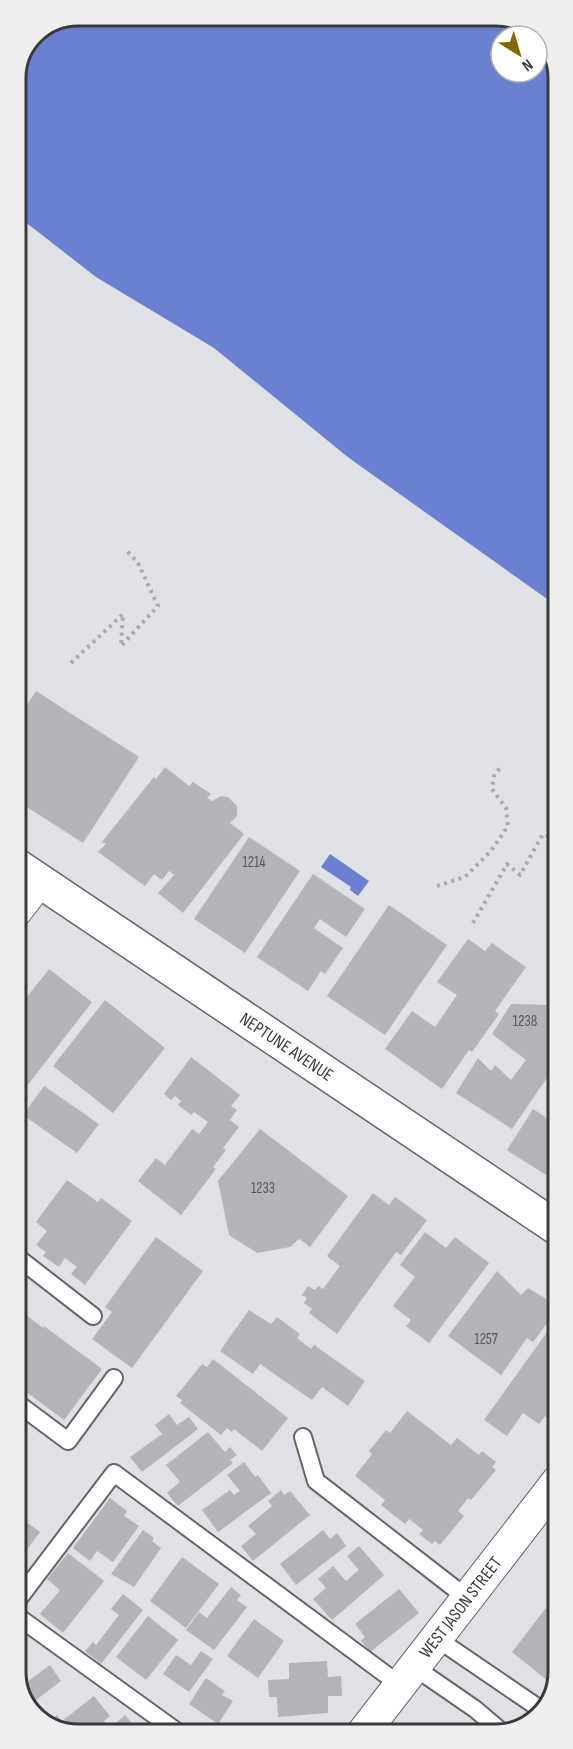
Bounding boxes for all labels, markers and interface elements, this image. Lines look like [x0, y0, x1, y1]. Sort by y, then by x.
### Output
north arrow [489, 24, 549, 84]
text: N [518, 55, 536, 75]
house number: 1214 [242, 853, 266, 872]
street label: NEPTUNE AVENUE [236, 1008, 337, 1086]
house number: 1238 [513, 1012, 537, 1031]
house number: 1233 [251, 1179, 275, 1198]
house number: 1257 [474, 1330, 498, 1349]
street label: WEST JASON STREET [415, 1553, 506, 1662]

